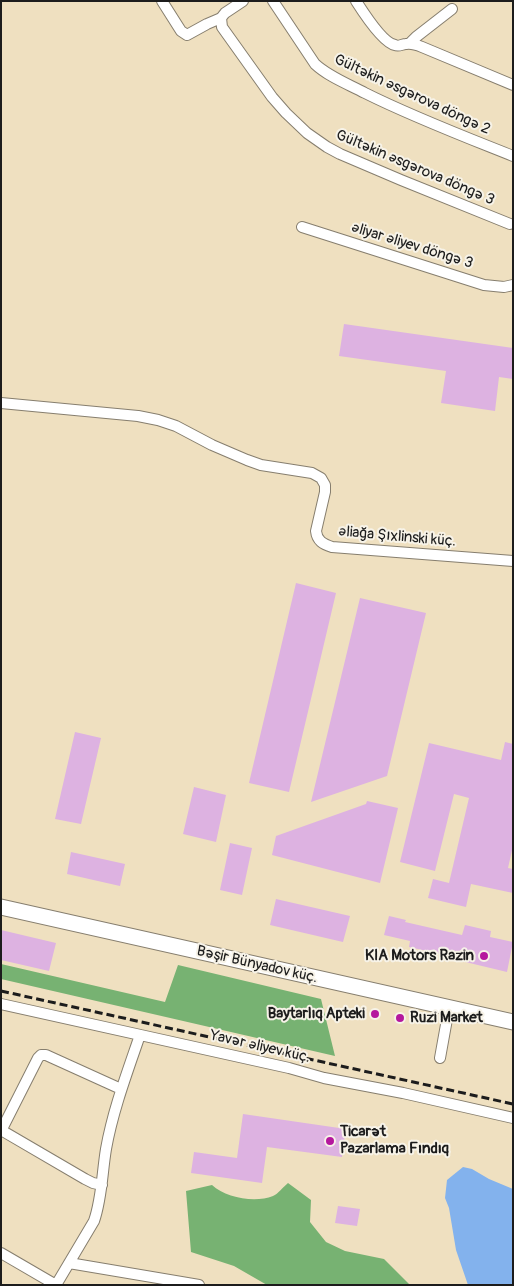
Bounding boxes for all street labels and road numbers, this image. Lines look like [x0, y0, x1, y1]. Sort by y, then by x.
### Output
street label: Gültəkin Əsgərova döngə 2 [331, 51, 493, 139]
street label: Gültəkin Əsgərova döngə 3 [333, 126, 497, 210]
street label: Əliyar Əliyev döngə 3 [349, 219, 475, 273]
street label: Əliağa Şıxlinski küç. [337, 523, 457, 551]
street label: Bəşir Bünyadov küç. [195, 942, 319, 988]
street label: Yavər Əliyev küç. [208, 1027, 312, 1067]

